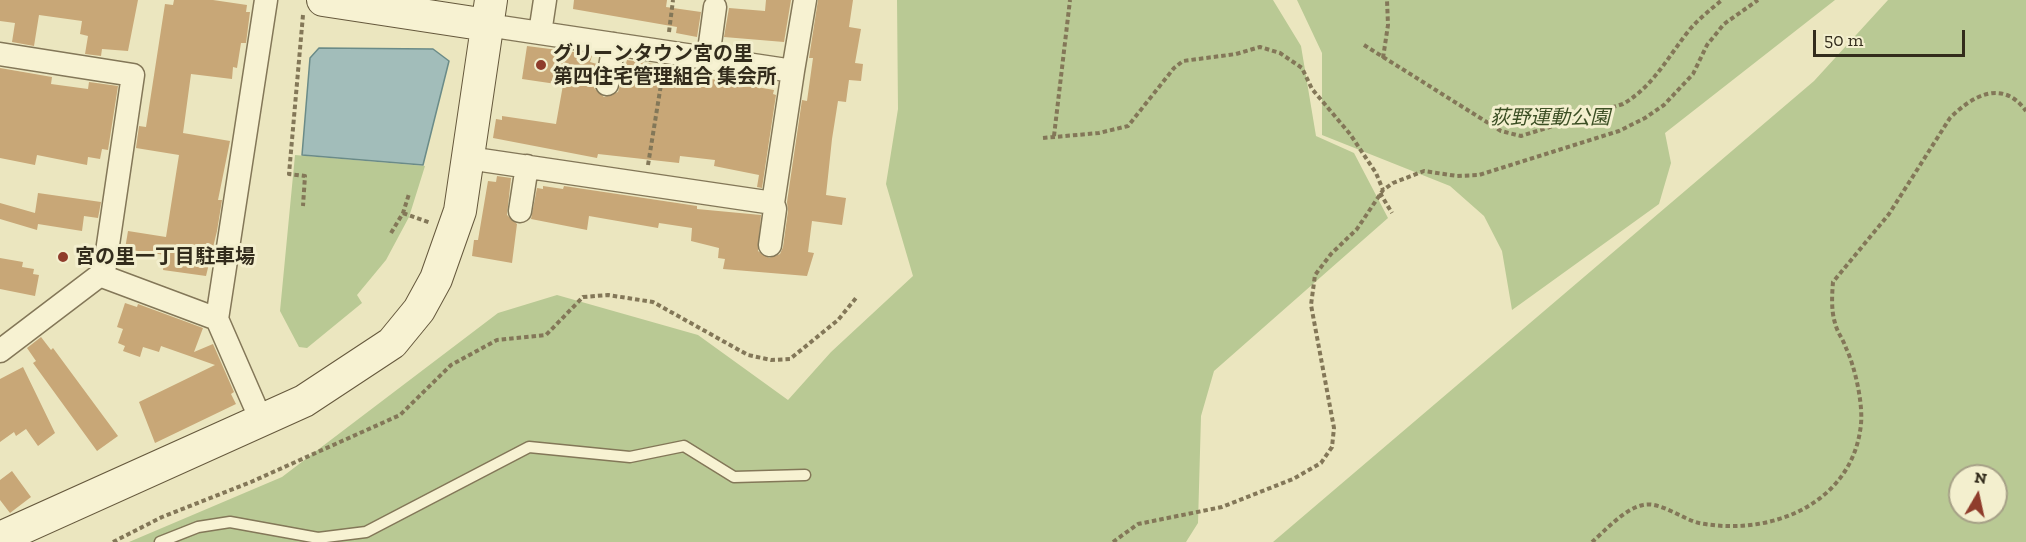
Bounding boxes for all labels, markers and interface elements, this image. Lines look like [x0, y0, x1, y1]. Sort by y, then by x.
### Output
scale bar [1816, 18, 1968, 56]
text: 50 m [1824, 29, 1863, 51]
place label: グリーンタウン宮の里 第四住宅管理組合 集会所 [553, 42, 777, 89]
marker: グリーンタウン宮の里 第四住宅管理組合 集会所 [534, 58, 548, 72]
park label: 荻野運動公園 [1490, 106, 1610, 130]
place label: 宮の里一丁目駐車場 [75, 245, 255, 269]
marker: 宮の里一丁目駐車場 [56, 250, 70, 264]
north arrow [1948, 464, 2008, 524]
text: N [1973, 467, 1988, 488]

